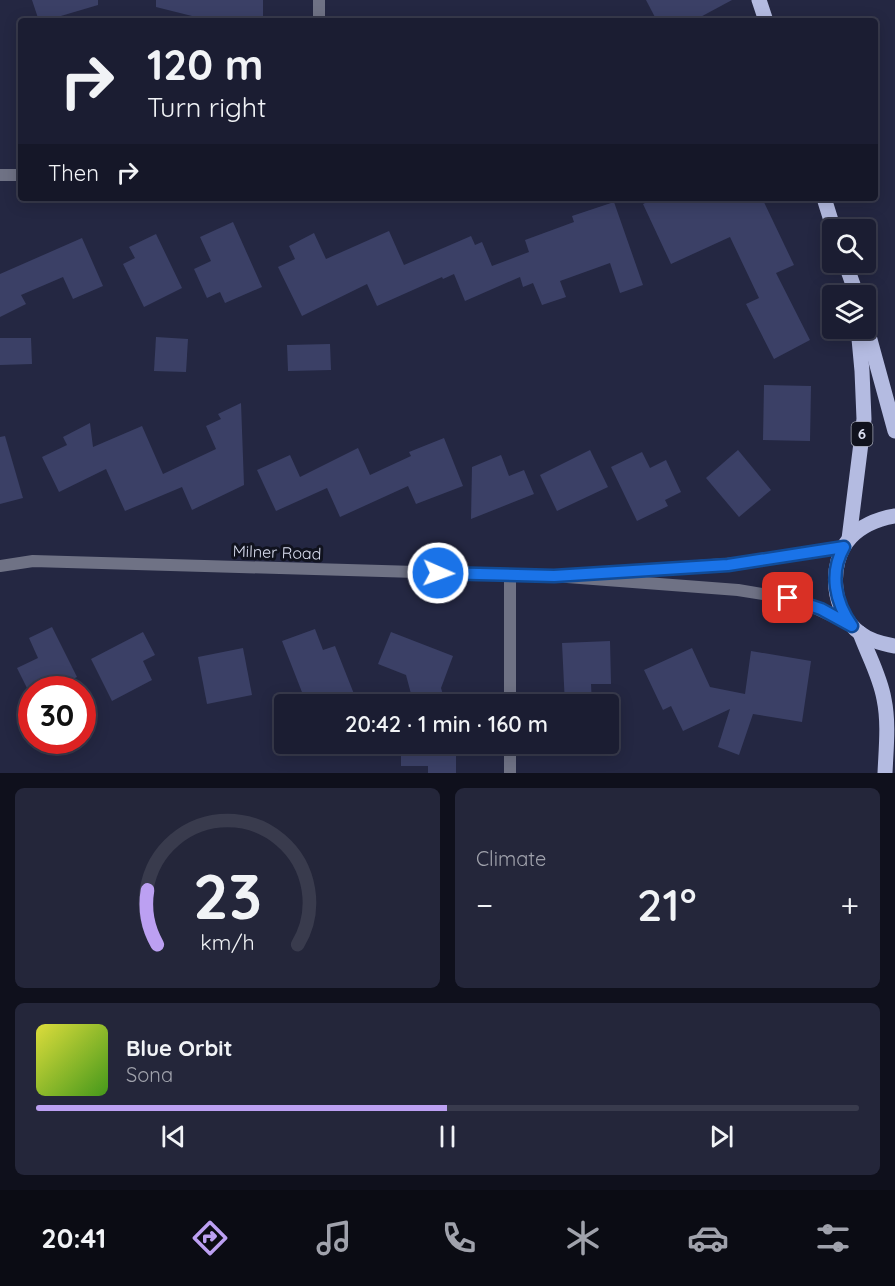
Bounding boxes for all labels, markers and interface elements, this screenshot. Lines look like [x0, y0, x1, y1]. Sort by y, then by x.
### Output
text: 120 m [147, 38, 264, 91]
icon: right [48, 42, 126, 120]
text: Turn right [147, 90, 266, 124]
icon: right [111, 156, 144, 189]
text: Then [48, 159, 99, 187]
map controls [822, 219, 876, 339]
button: search [822, 219, 876, 273]
button: layers [822, 285, 876, 339]
road number: 6 [852, 422, 872, 446]
street label: Milner Road [232, 540, 322, 564]
position arrow [406, 541, 470, 605]
pin [762, 572, 813, 623]
icon: arrive [771, 581, 804, 614]
speed limit sign: 30 [18, 676, 96, 754]
text: 20:42 · 1 min · 160 m [345, 710, 548, 738]
text: Climate [476, 846, 546, 871]
text: 23 [193, 857, 262, 935]
text: 21° [637, 876, 696, 932]
text: − [476, 884, 493, 925]
text: + [840, 884, 859, 925]
text: km/h [200, 929, 255, 955]
text: Blue Orbit [126, 1034, 232, 1062]
text: Sona [126, 1062, 173, 1087]
icon: previous [157, 1120, 190, 1153]
icon: pause [431, 1120, 464, 1153]
icon: next [705, 1120, 738, 1153]
icon: directions [189, 1217, 231, 1259]
icon: music [313, 1217, 355, 1259]
icon: phone [438, 1217, 480, 1259]
icon: climate [562, 1217, 604, 1259]
icon: car [687, 1217, 729, 1259]
icon: filters [812, 1217, 854, 1259]
text: 20:41 [41, 1221, 106, 1255]

